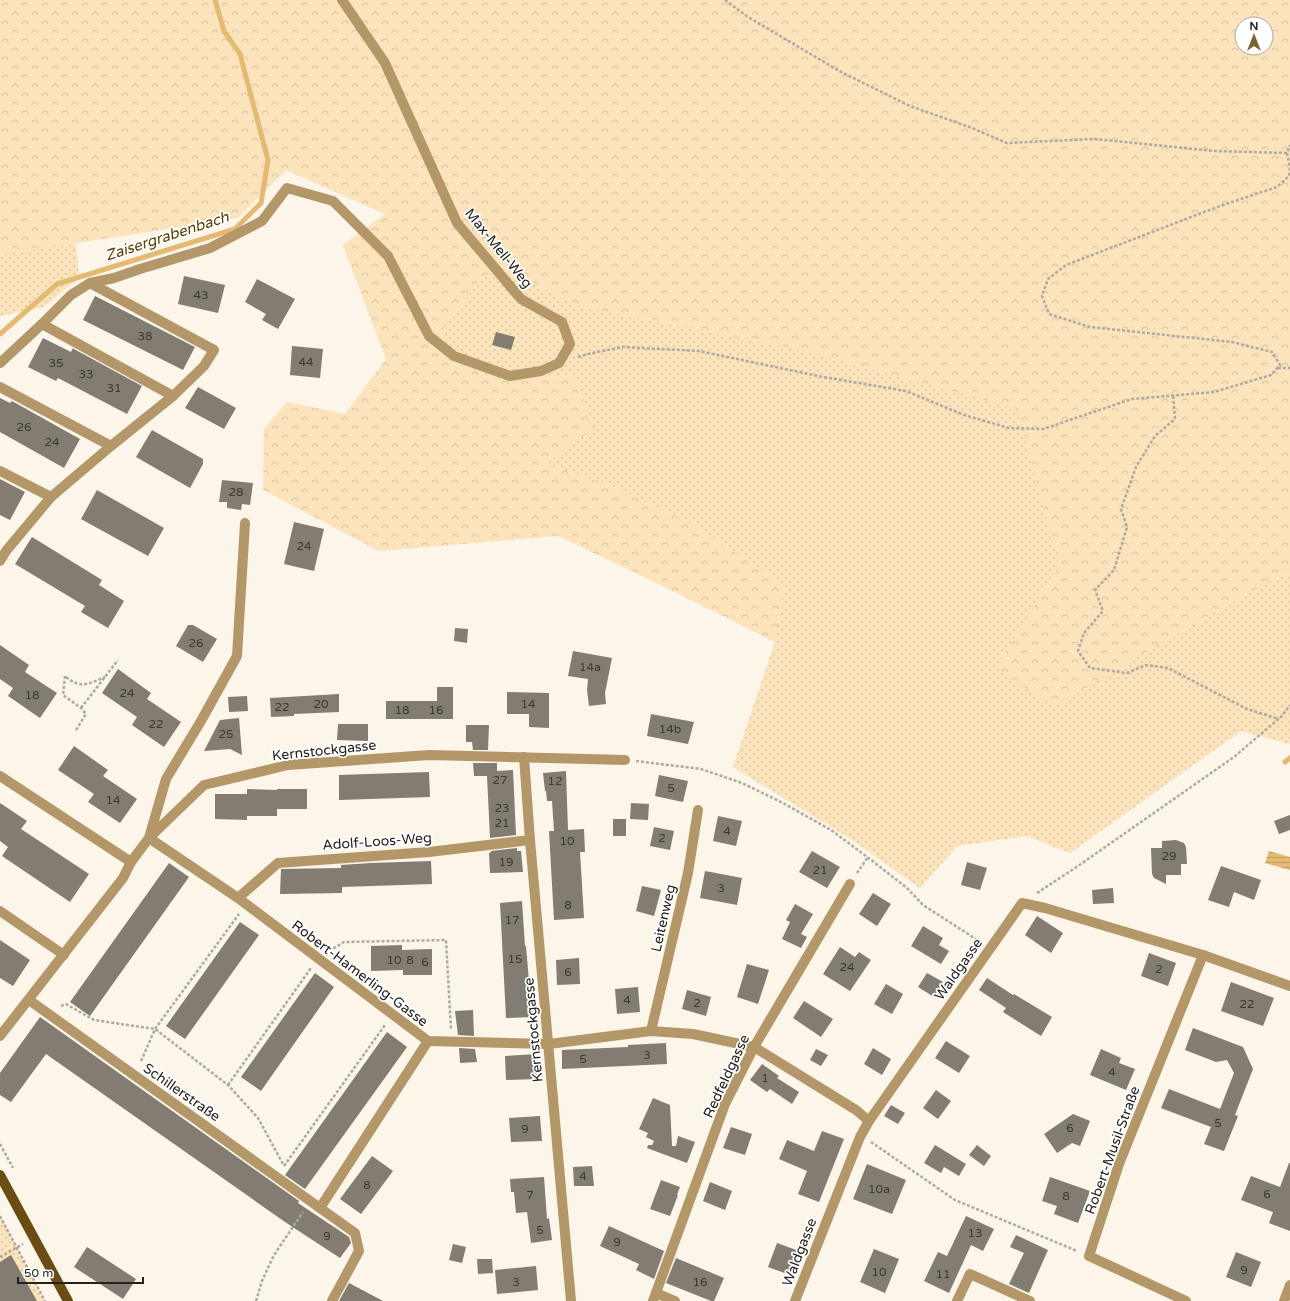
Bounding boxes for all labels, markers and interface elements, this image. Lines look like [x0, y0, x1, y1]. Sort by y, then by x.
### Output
north arrow [1234, 16, 1274, 56]
text: N [1250, 20, 1258, 33]
street label: Max-Mell-Weg [461, 205, 536, 292]
water label: Zaisergrabenbach [103, 207, 232, 264]
house number: 43 [193, 288, 209, 302]
house number: 38 [137, 329, 153, 343]
house number: 44 [298, 355, 314, 369]
house number: 35 [48, 356, 64, 370]
house number: 33 [78, 367, 94, 381]
house number: 31 [106, 381, 122, 395]
house number: 26 [16, 420, 32, 434]
house number: 24 [44, 435, 60, 449]
house number: 28 [228, 485, 244, 499]
house number: 24 [296, 539, 312, 553]
house number: 26 [188, 636, 204, 650]
house number: 14a [579, 660, 601, 674]
house number: 24 [119, 686, 135, 700]
house number: 18 [24, 688, 40, 702]
house number: 20 [313, 697, 329, 711]
house number: 14 [520, 697, 536, 711]
house number: 22 [274, 700, 290, 714]
house number: 18 [394, 703, 410, 717]
house number: 16 [428, 703, 444, 717]
house number: 22 [148, 717, 164, 731]
house number: 14b [659, 722, 681, 736]
house number: 25 [218, 727, 234, 741]
street label: Kernstockgasse [271, 737, 377, 764]
house number: 27 [492, 773, 508, 787]
house number: 12 [547, 774, 563, 788]
house number: 5 [667, 781, 675, 795]
house number: 14 [105, 793, 121, 807]
house number: 23 [494, 801, 510, 815]
house number: 21 [494, 816, 510, 830]
house number: 4 [723, 824, 731, 838]
street label: Adolf-Loos-Weg [322, 829, 432, 854]
house number: 2 [658, 831, 666, 845]
house number: 10 [559, 834, 575, 848]
house number: 29 [1161, 849, 1177, 863]
house number: 19 [498, 855, 514, 869]
house number: 21 [812, 863, 828, 877]
house number: 3 [717, 881, 725, 895]
street label: Leitenweg [647, 883, 680, 954]
house number: 8 [564, 898, 572, 912]
house number: 17 [504, 913, 520, 927]
street label: Robert-Hamerling-Gasse [288, 917, 431, 1030]
street label: Waldgasse [931, 935, 986, 1004]
house number: 15 [507, 952, 523, 966]
house number: 10 [386, 953, 402, 967]
house number: 8 [406, 953, 414, 967]
house number: 6 [421, 955, 429, 969]
house number: 24 [839, 960, 855, 974]
house number: 2 [1155, 962, 1163, 976]
house number: 6 [564, 965, 572, 979]
street label: Kernstockgasse [520, 977, 547, 1083]
house number: 4 [623, 993, 631, 1007]
house number: 2 [693, 996, 701, 1010]
house number: 22 [1239, 997, 1255, 1011]
street label: Redfeldgasse [700, 1032, 753, 1121]
house number: 3 [643, 1048, 651, 1062]
house number: 5 [579, 1052, 587, 1066]
street label: Schillerstraße [140, 1060, 224, 1125]
house number: 4 [1108, 1065, 1116, 1079]
house number: 1 [761, 1071, 769, 1085]
street label: Robert-Musil-Straße [1081, 1084, 1144, 1217]
house number: 5 [1214, 1116, 1222, 1130]
house number: 6 [1066, 1121, 1074, 1135]
house number: 9 [521, 1122, 529, 1136]
house number: 4 [579, 1169, 587, 1183]
house number: 8 [363, 1178, 371, 1192]
house number: 10a [868, 1182, 890, 1196]
house number: 6 [1263, 1187, 1271, 1201]
house number: 7 [526, 1188, 534, 1202]
house number: 8 [1062, 1189, 1070, 1203]
street label: Waldgasse [779, 1216, 820, 1289]
house number: 5 [536, 1223, 544, 1237]
house number: 13 [967, 1226, 983, 1240]
house number: 9 [323, 1229, 331, 1243]
house number: 9 [613, 1235, 621, 1249]
scale bar [18, 1259, 143, 1285]
house number: 9 [1240, 1263, 1248, 1277]
house number: 10 [871, 1265, 887, 1279]
text: 50 m [24, 1266, 53, 1280]
house number: 11 [935, 1267, 951, 1281]
house number: 3 [512, 1275, 520, 1289]
house number: 16 [692, 1275, 708, 1289]

